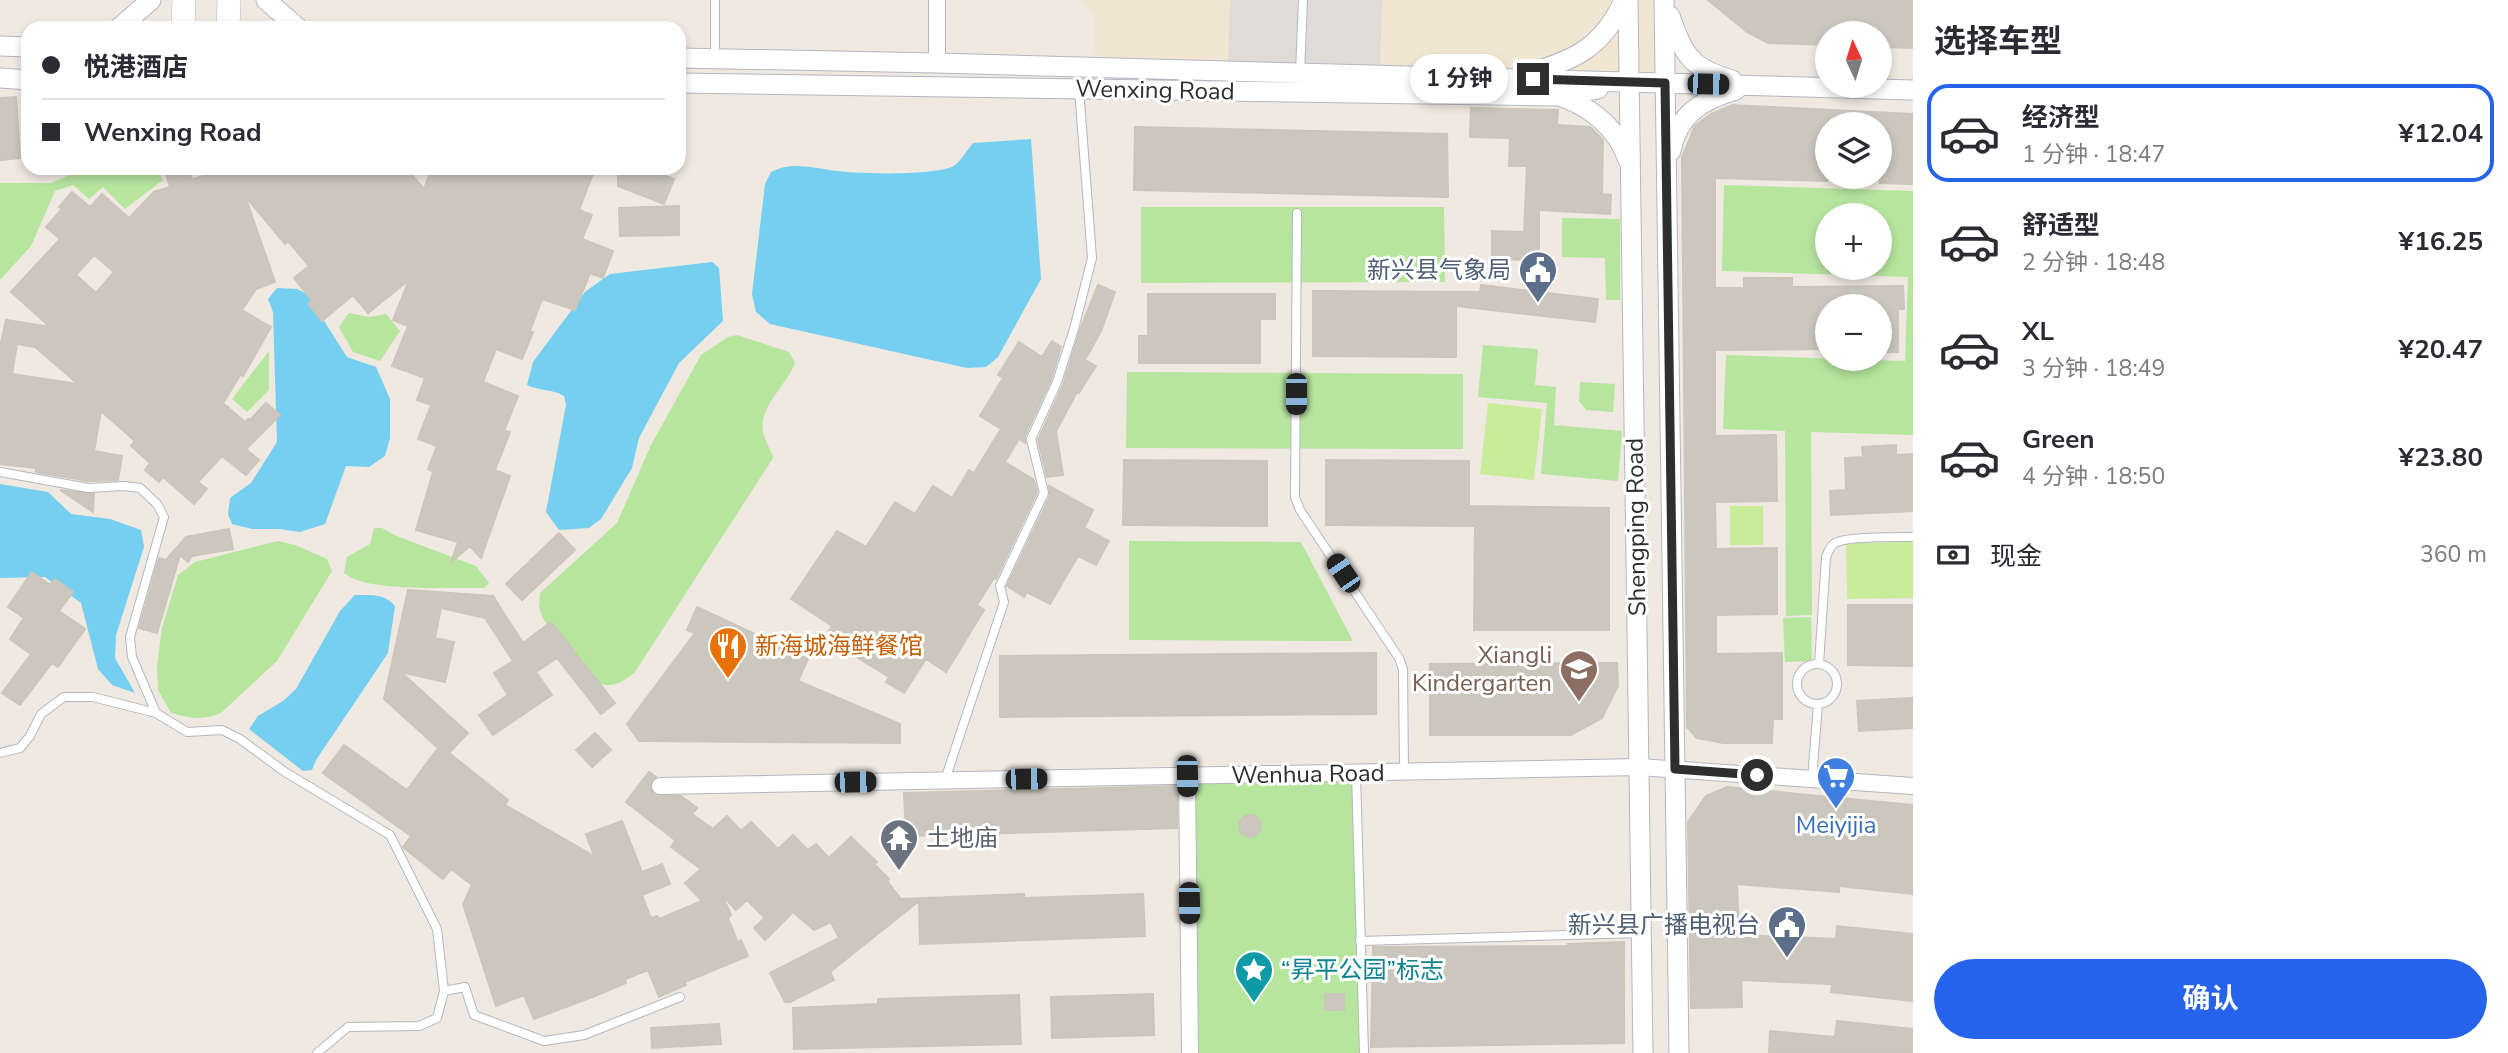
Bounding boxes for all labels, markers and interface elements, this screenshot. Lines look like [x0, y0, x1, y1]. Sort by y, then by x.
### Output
text: 选择车型 [1934, 20, 2062, 63]
north arrow [1815, 21, 1892, 98]
map controls [1815, 21, 1892, 371]
text: 悦港酒店 [84, 50, 188, 85]
callout: 1 分钟 [1410, 55, 1508, 104]
text: 1 分钟 [1426, 63, 1492, 94]
route end [1517, 63, 1549, 95]
street label: Wenxing Road [1075, 73, 1235, 107]
car [1687, 73, 1730, 95]
text: 经济型 [2022, 100, 2100, 135]
icon: car [1938, 102, 2001, 165]
button: layers [1815, 112, 1892, 189]
text: Wenxing Road [84, 115, 262, 150]
text: ¥12.04 [2399, 116, 2483, 151]
text: 1 分钟 · 18:47 [2022, 139, 2165, 170]
button: + [1815, 203, 1892, 280]
text: 舒适型 [2022, 208, 2100, 243]
icon: car [1938, 210, 2001, 273]
text: ¥16.25 [2399, 224, 2483, 259]
text: 2 分钟 · 18:48 [2022, 247, 2165, 278]
public building icon: 新兴县气象局 [1517, 249, 1559, 304]
place label: 新兴县气象局 [1367, 254, 1511, 286]
button: − [1815, 294, 1892, 371]
text: XL [2022, 314, 2054, 349]
icon: car [1938, 318, 2001, 381]
text: ¥20.47 [2399, 332, 2483, 367]
text: 3 分钟 · 18:49 [2022, 353, 2165, 384]
car [1286, 373, 1307, 415]
text: Green [2022, 422, 2095, 457]
icon: car [1938, 426, 2001, 489]
street label: Shengping Road [1618, 438, 1654, 616]
text: ¥23.80 [2399, 440, 2483, 475]
text: 4 分钟 · 18:50 [2022, 461, 2165, 492]
icon: cash [1934, 536, 1972, 574]
text: 现金 [1990, 539, 2042, 574]
text: 360 m [2420, 539, 2487, 570]
car [1323, 550, 1364, 596]
restaurant icon: 新海城海鲜餐馆 [707, 625, 749, 680]
place label: 新海城海鲜餐馆 [755, 630, 923, 662]
place label: Xiangli Kindergarten [1412, 639, 1552, 699]
school or university icon: Xiangli Kindergarten [1558, 648, 1600, 703]
car [1177, 755, 1198, 797]
supermarket icon: Meiyijia [1815, 755, 1857, 810]
street label: Wenhua Road [1231, 757, 1385, 791]
route start [1741, 759, 1773, 791]
car [1005, 768, 1048, 790]
car [834, 771, 877, 793]
place label: Meiyijia [1796, 809, 1876, 841]
temple icon: 土地庙 [878, 817, 920, 872]
place label: 土地庙 [926, 822, 998, 854]
car [1179, 882, 1200, 924]
public building icon: 新兴县广播电视台 [1766, 904, 1808, 959]
place label: 新兴县广播电视台 [1568, 909, 1760, 941]
place icon: “昇平公园”标志 [1233, 949, 1275, 1004]
place label: “昇平公园”标志 [1281, 954, 1444, 986]
button: 确认 [1934, 959, 2487, 1039]

